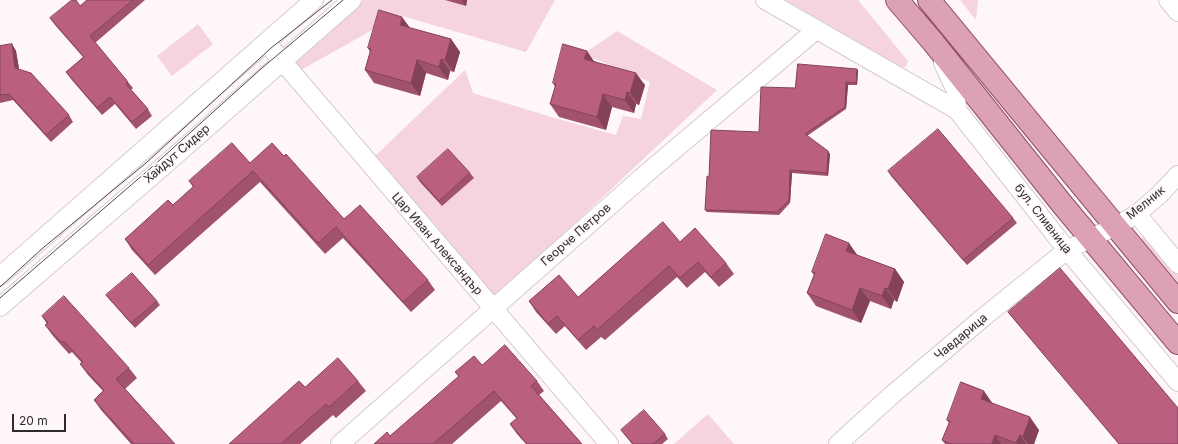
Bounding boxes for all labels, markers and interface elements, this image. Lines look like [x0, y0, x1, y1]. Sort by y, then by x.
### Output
street label: Хайдут Сидер [141, 122, 213, 186]
street label: бул. Сливница [1011, 181, 1075, 257]
street label: Мелник [1124, 183, 1168, 223]
street label: Цар Иван Александър [389, 190, 485, 298]
street label: Георче Петров [538, 201, 614, 269]
street label: Чавдарица [932, 311, 990, 363]
scale bar [14, 406, 68, 432]
text: 20 m [19, 413, 48, 428]

